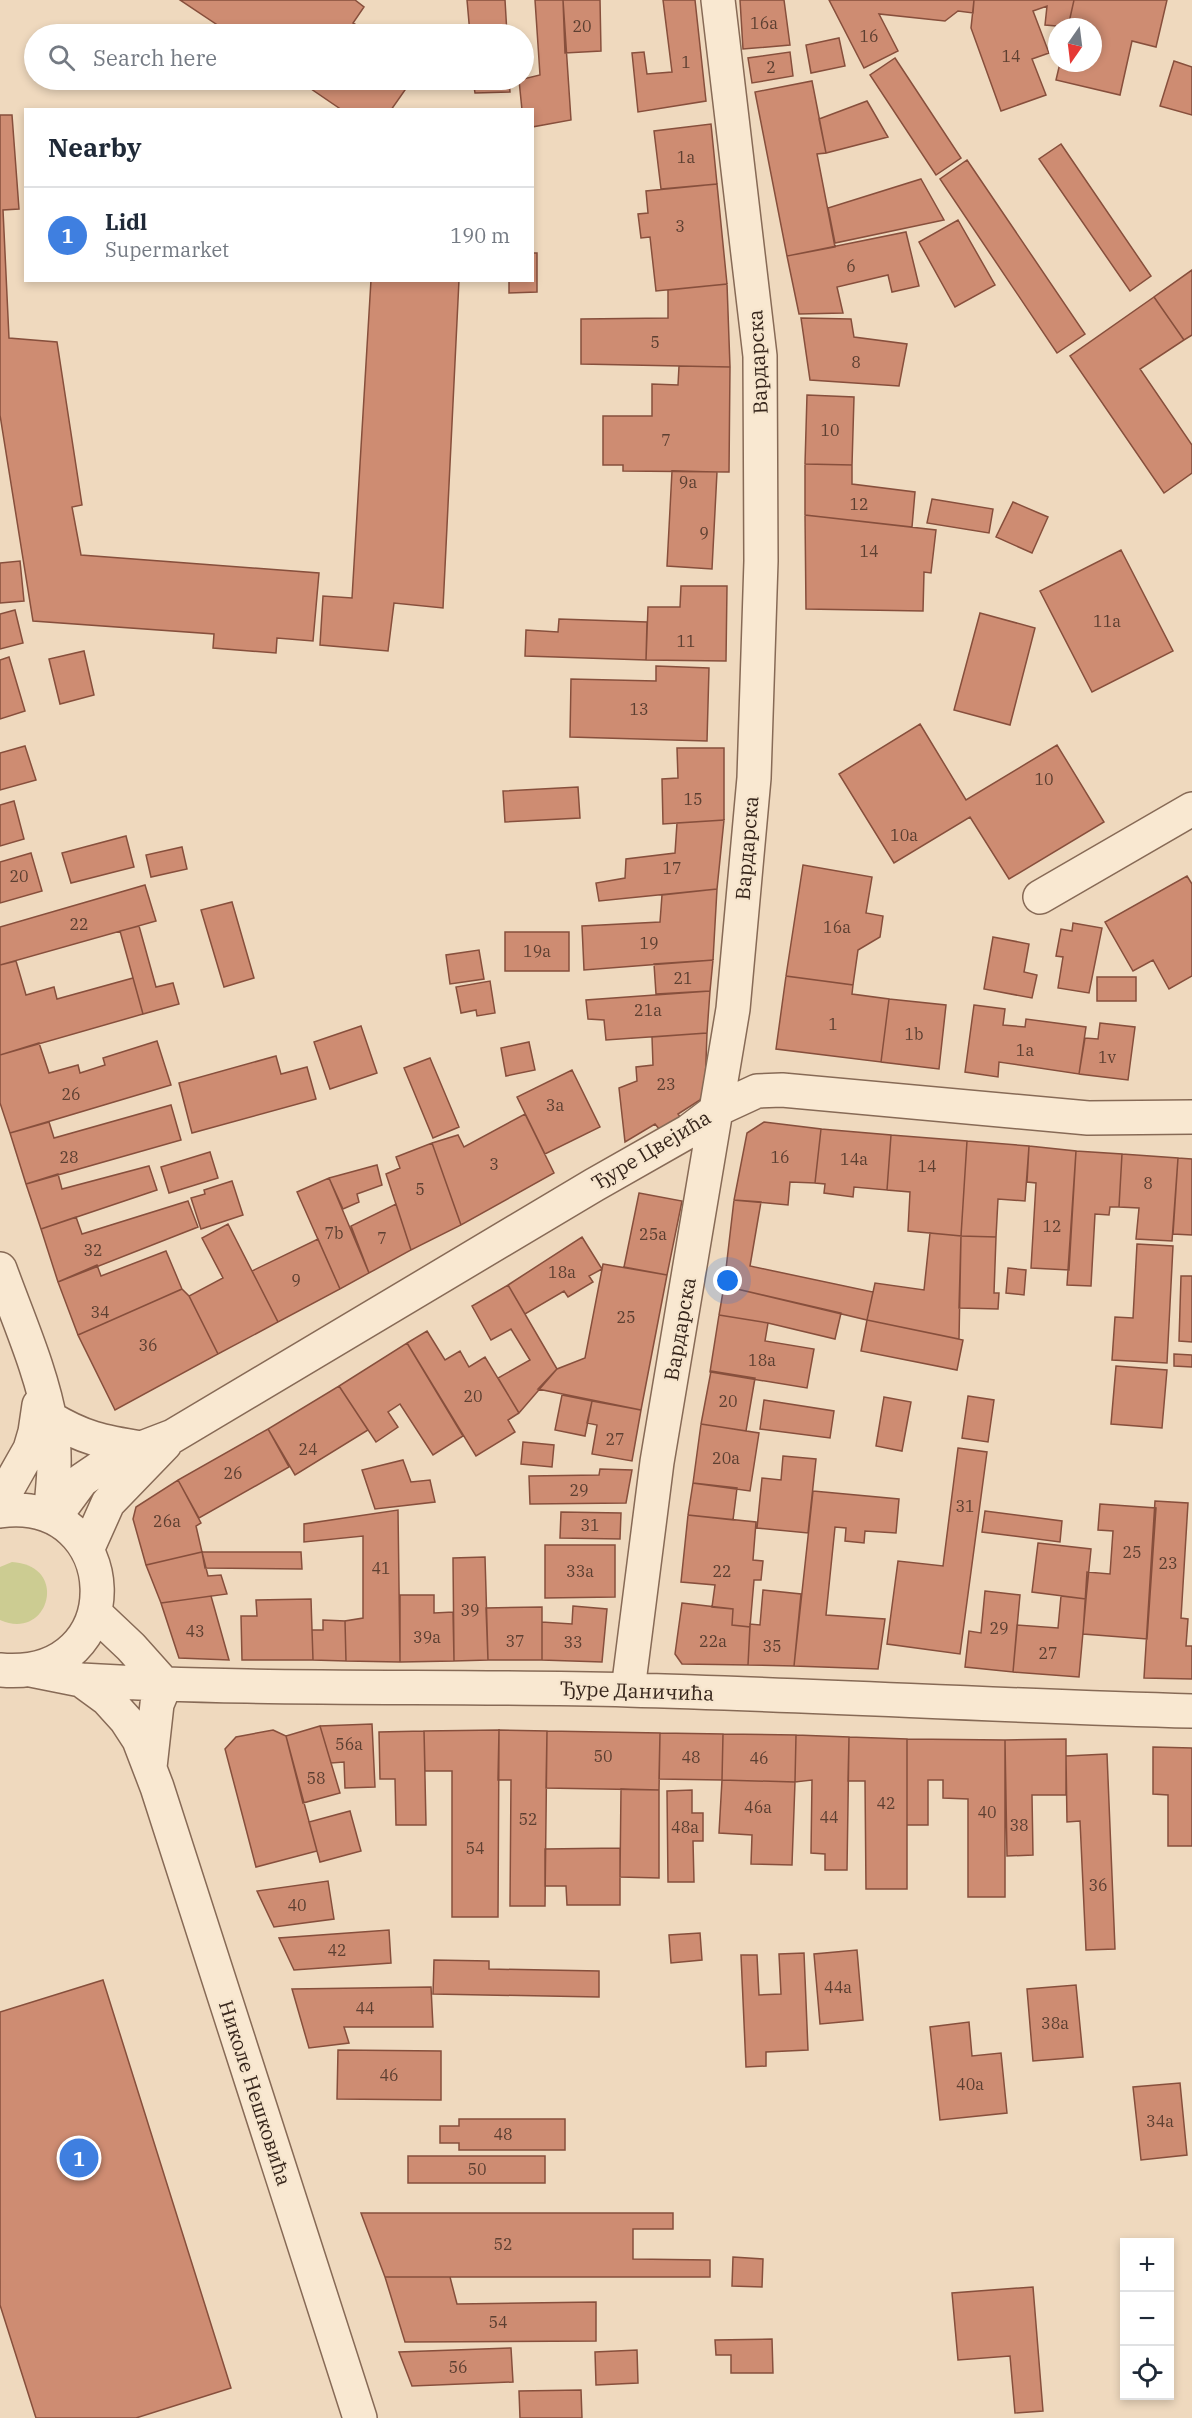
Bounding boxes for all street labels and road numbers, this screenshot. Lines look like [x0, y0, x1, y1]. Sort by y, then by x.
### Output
street label: Вардарска [741, 309, 774, 415]
street label: Вардарска [728, 795, 765, 901]
street label: Ђуре Цвејића [586, 1103, 715, 1196]
street label: Вардарска [657, 1275, 702, 1383]
street label: Ђуре Даничића [559, 1674, 715, 1707]
street label: Николе Нешковића [213, 1997, 298, 2189]

